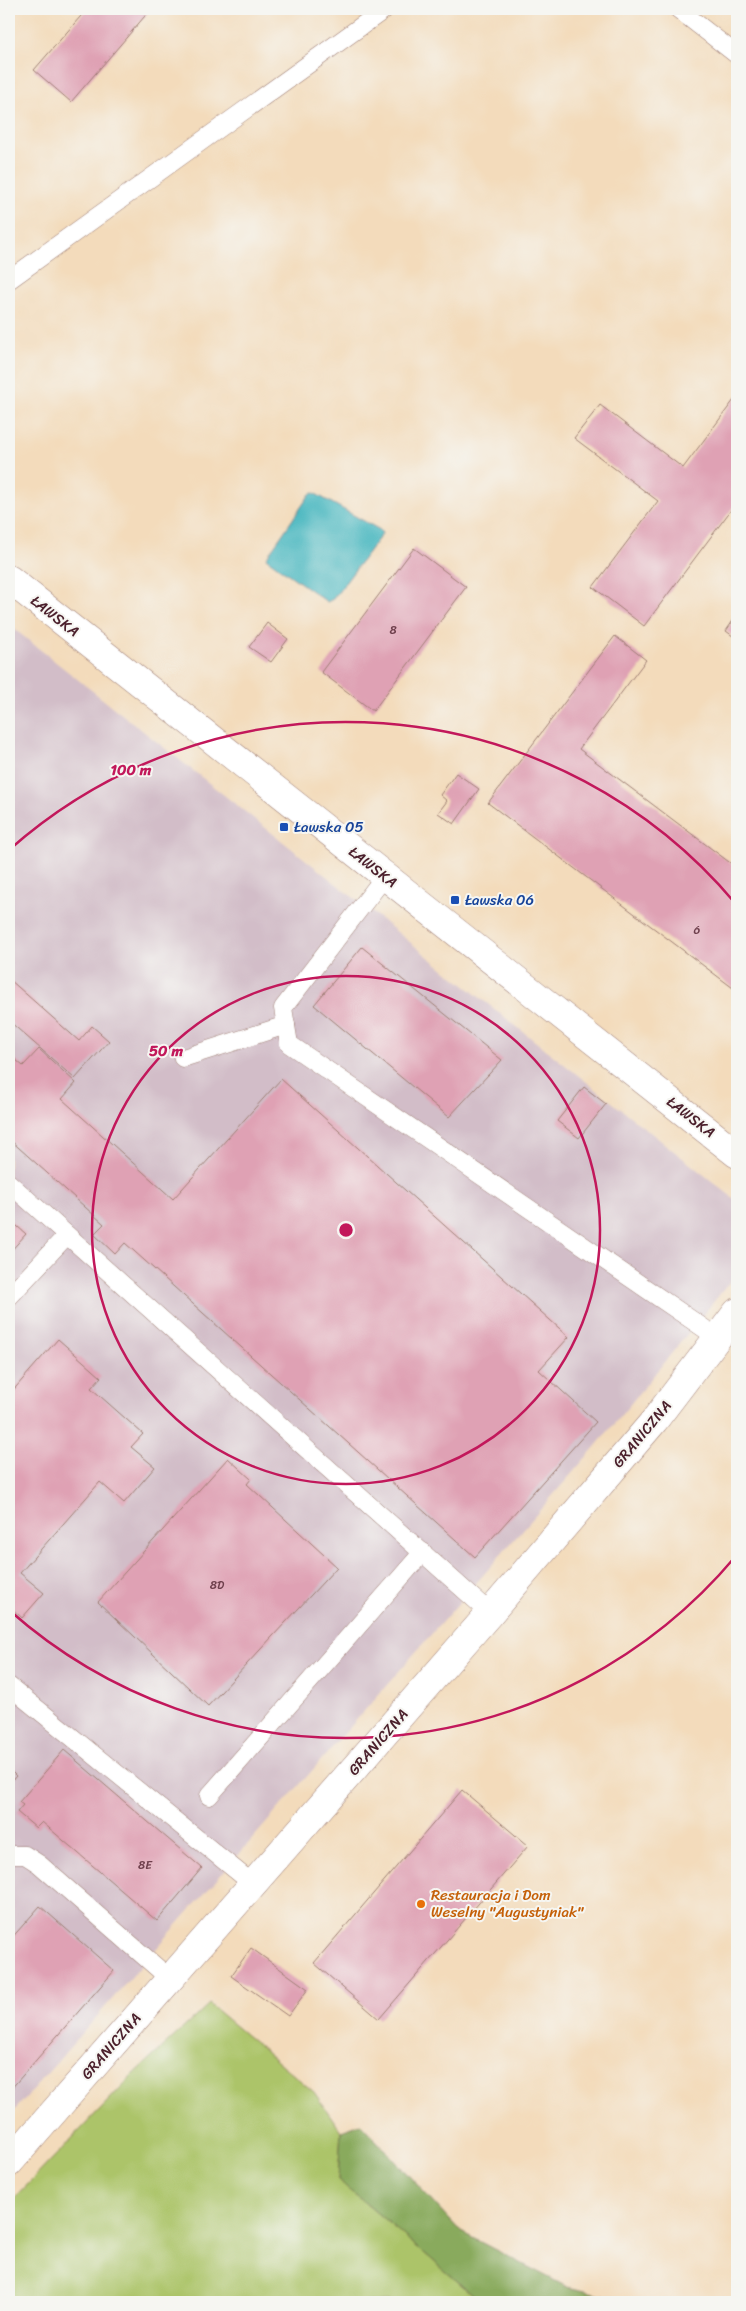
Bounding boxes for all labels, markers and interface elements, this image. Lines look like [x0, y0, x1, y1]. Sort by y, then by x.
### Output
street label: ŁAWSKA [25, 588, 85, 644]
house number: 8 [389, 619, 397, 641]
text: 100 m [111, 757, 152, 783]
place label: Ławska 05 [294, 814, 364, 840]
marker: Ławska 05 [278, 821, 290, 833]
street label: ŁAWSKA [343, 839, 403, 895]
place label: Ławska 06 [465, 887, 534, 913]
marker: Ławska 06 [449, 894, 461, 906]
house number: 6 [694, 919, 701, 941]
text: 50 m [149, 1038, 184, 1064]
street label: ŁAWSKA [661, 1089, 721, 1145]
centre of rings [337, 1221, 355, 1239]
street label: GRANICZNA [606, 1394, 678, 1474]
house number: 8D [210, 1574, 225, 1596]
street label: GRANICZNA [341, 1703, 415, 1781]
house number: 8E [138, 1854, 153, 1876]
place label: Restauracja i Dom Weselny "Augustyniak" [431, 1882, 584, 1925]
marker: Restauracja i Dom Weselny "Augustyniak" [415, 1898, 427, 1910]
street label: GRANICZNA [74, 2007, 148, 2085]

